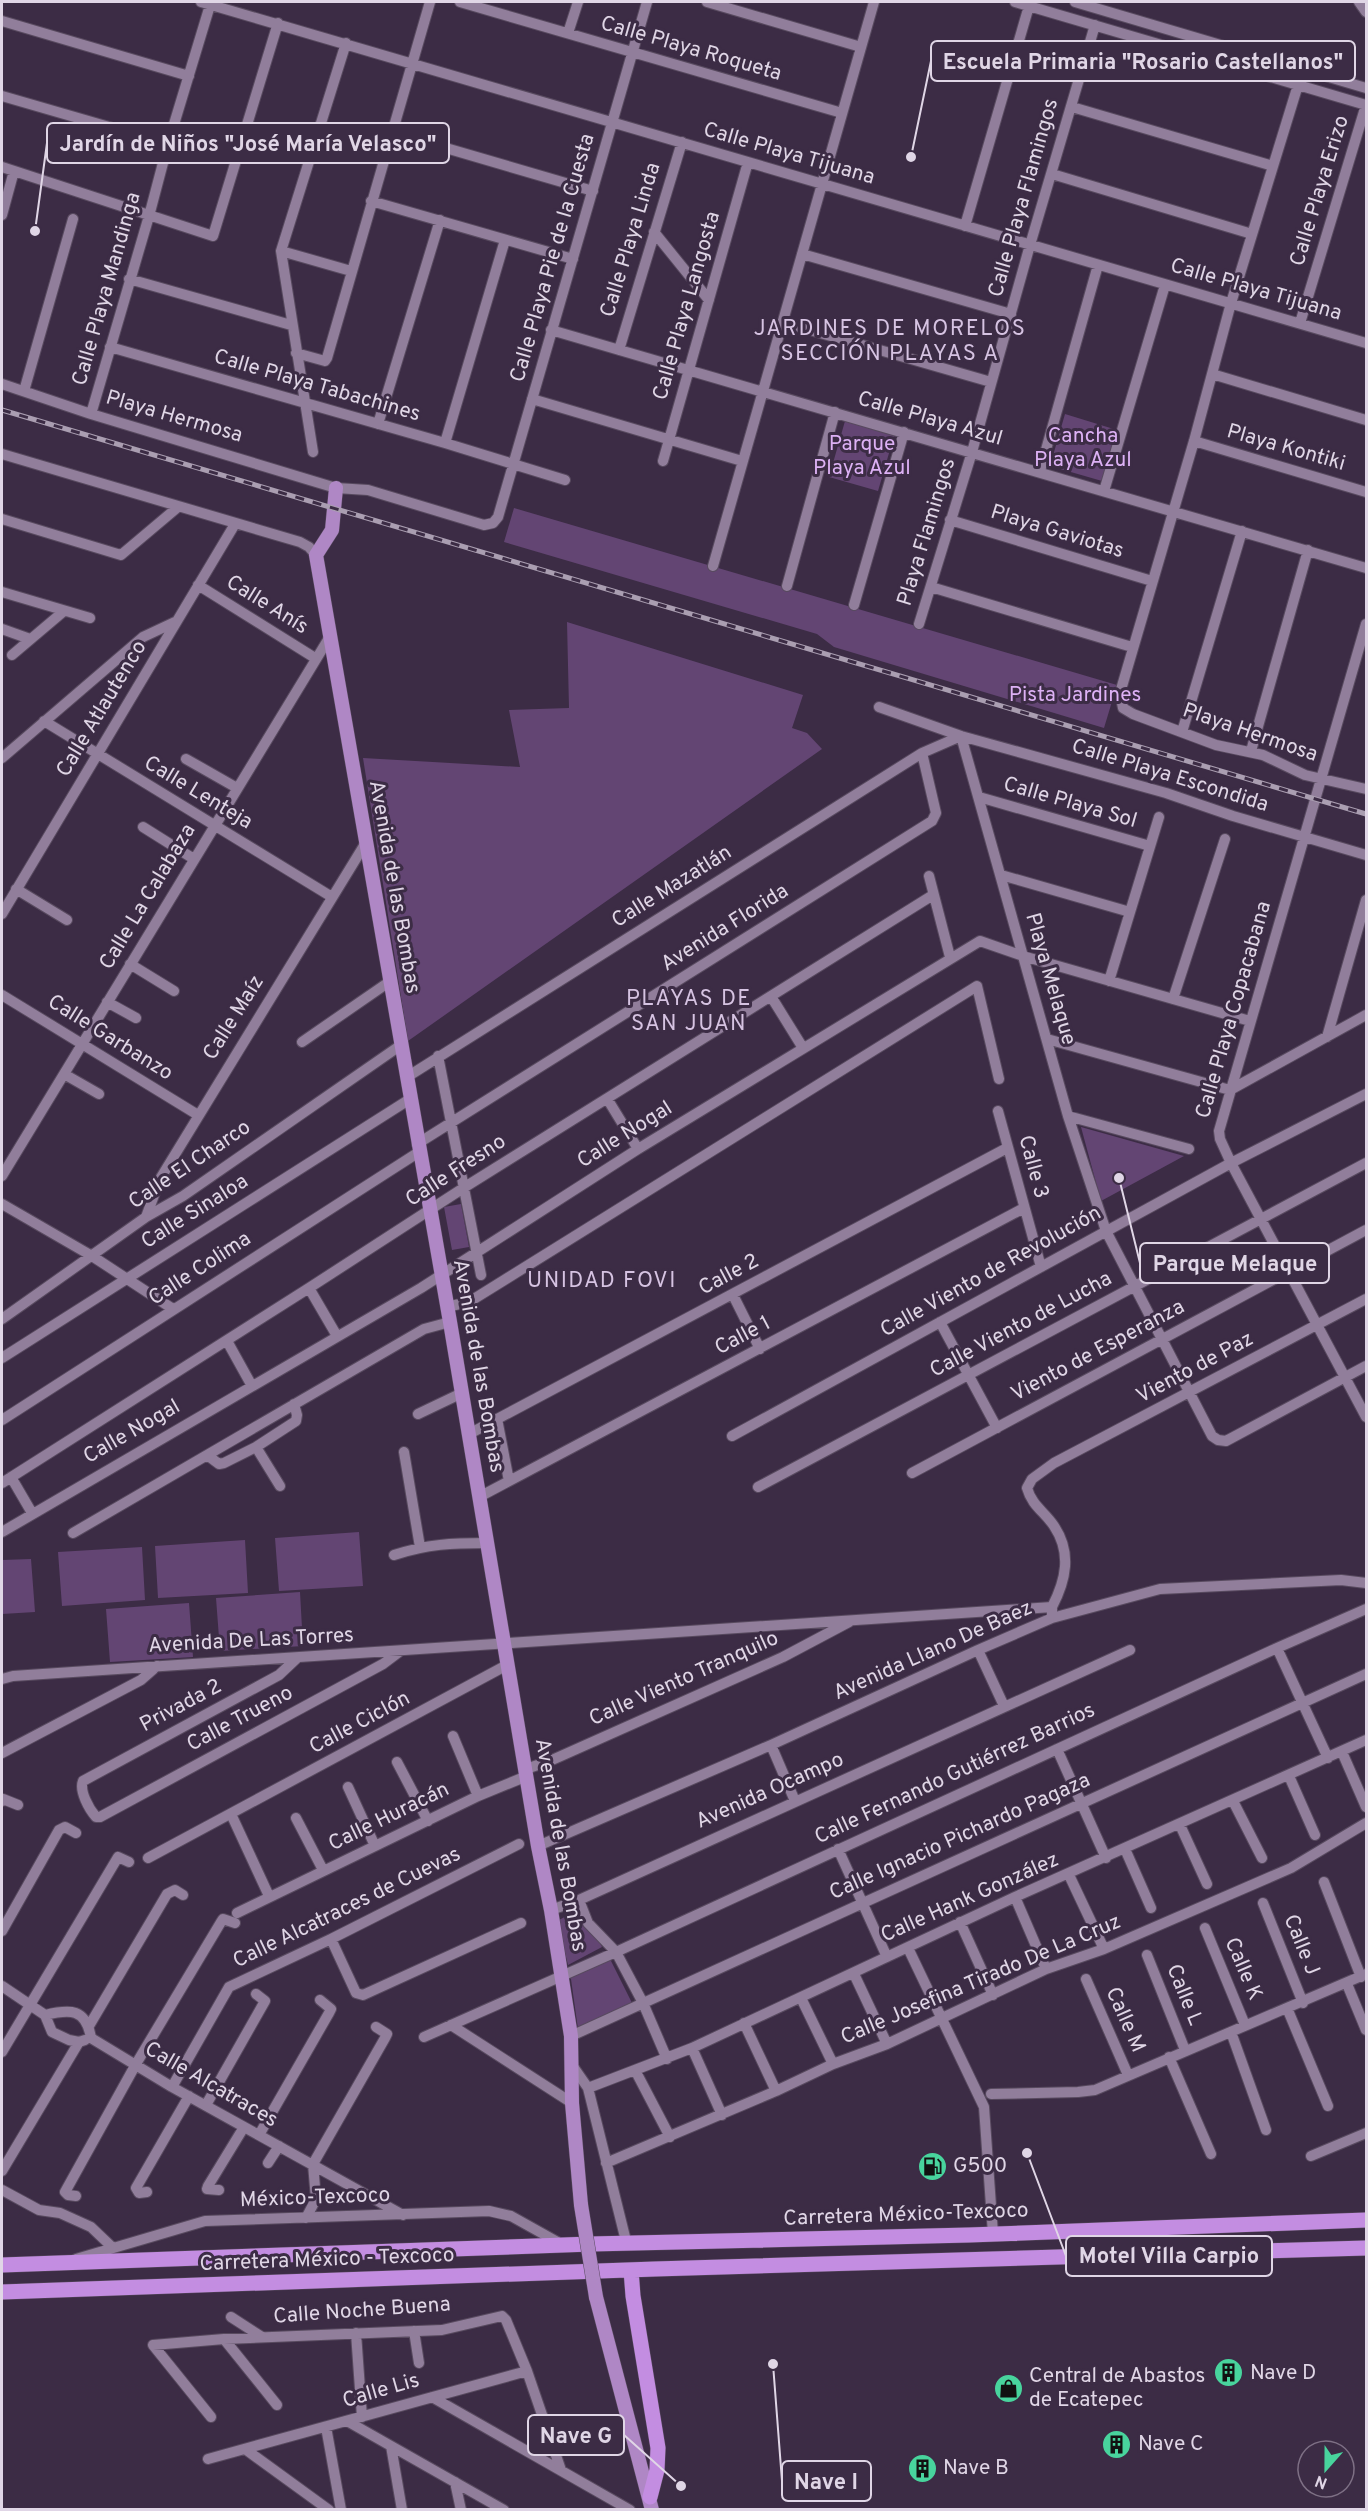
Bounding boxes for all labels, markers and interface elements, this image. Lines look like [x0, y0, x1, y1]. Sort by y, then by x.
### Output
street label: Calle Playa Roqueta [597, 10, 785, 88]
callout: Escuela Primaria "Rosario Castellanos" [931, 41, 1355, 81]
text: Escuela Primaria "Rosario Castellanos" [943, 50, 1343, 77]
street label: Calle Playa Flamingos [983, 96, 1065, 300]
street label: Calle Playa Erizo [1284, 112, 1356, 270]
street label: Calle Playa Tijuana [700, 117, 878, 191]
callout: Jardín de Niños "José María Velasco" [47, 123, 449, 163]
street label: Calle Playa Pie de la Cuesta [505, 131, 601, 385]
text: Jardín de Niños "José María Velasco" [60, 132, 436, 159]
street label: Calle Playa Linda [595, 159, 667, 321]
street label: Calle Playa Mandinga [66, 189, 148, 389]
street label: Calle Playa Langosta [647, 208, 727, 404]
street label: Calle Playa Tijuana [1167, 253, 1345, 327]
district label: JARDINES DE MORELOS SECCIÓN PLAYAS A [754, 316, 1026, 368]
street label: Calle Playa Tabachines [211, 344, 423, 428]
street label: Playa Hermosa [103, 385, 245, 449]
street label: Calle Playa Azul [854, 385, 1006, 453]
street label: Playa Kontiki [1224, 418, 1348, 478]
park label: Cancha Playa Azul [1034, 423, 1132, 474]
park label: Parque Playa Azul [813, 431, 911, 482]
street label: Playa Flamingos [892, 455, 962, 609]
street label: Playa Gaviotas [987, 499, 1127, 565]
street label: Calle Anís [221, 569, 313, 641]
street label: Calle Atlautenco [51, 636, 153, 782]
park label: Pista Jardines [1009, 682, 1141, 709]
street label: Playa Hermosa [1179, 697, 1321, 769]
street label: Calle Playa Escondida [1068, 733, 1272, 819]
street label: Calle Lenteja [139, 750, 257, 836]
street label: Calle Playa Sol [1000, 771, 1140, 835]
street label: Avenida de las Bombas [362, 778, 426, 996]
street label: Calle La Calabaza [94, 819, 202, 975]
street label: Calle Mazatlán [607, 839, 737, 935]
street label: Avenida Florida [656, 878, 794, 978]
street label: Calle Playa Copacabana [1190, 898, 1278, 1122]
street label: Playa Melaque [1018, 910, 1082, 1048]
street label: Calle Maíz [197, 971, 271, 1065]
district label: PLAYAS DE SAN JUAN [626, 986, 752, 1038]
street label: Calle Garbanzo [42, 989, 178, 1087]
street label: Calle Nogal [572, 1095, 678, 1175]
street label: Calle El Charco [124, 1114, 256, 1216]
street label: Calle Fresno [401, 1128, 511, 1214]
street label: Calle 3 [1012, 1132, 1054, 1202]
street label: Calle Sinaloa [136, 1168, 254, 1256]
street label: Calle Viento de Revolución [876, 1200, 1106, 1344]
street label: Calle Colima [144, 1226, 256, 1312]
callout: Parque Melaque [1140, 1243, 1329, 1283]
street label: Calle 2 [694, 1248, 764, 1302]
text: Parque Melaque [1153, 1252, 1317, 1279]
street label: Avenida de las Bombas [446, 1257, 510, 1475]
street label: Calle Viento de Lucha [925, 1266, 1117, 1384]
district label: UNIDAD FOVI [527, 1268, 677, 1295]
street label: Viento de Esperanza [1007, 1294, 1189, 1408]
street label: Calle 1 [710, 1310, 776, 1362]
street label: Viento de Paz [1132, 1326, 1258, 1410]
street label: Calle Nogal [79, 1393, 185, 1471]
street label: Avenida Llano De Baez [829, 1595, 1037, 1707]
street label: Avenida De Las Torres [147, 1622, 355, 1660]
street label: Calle Viento Tranquilo [585, 1625, 783, 1733]
street label: Privada 2 [135, 1673, 227, 1739]
street label: Calle Trueno [182, 1680, 298, 1758]
street label: Calle Ciclón [305, 1685, 415, 1761]
street label: Calle Fernando Gutiérrez Barrios [811, 1697, 1099, 1851]
street label: Avenida de las Bombas [528, 1736, 592, 1954]
street label: Avenida Ocampo [692, 1746, 848, 1836]
street label: Calle Ignacio Pichardo Pagaza [825, 1767, 1095, 1907]
street label: Calle Huracán [324, 1776, 454, 1858]
street label: Calle Alcatraces de Cuevas [229, 1841, 465, 1975]
street label: Calle Hank González [877, 1847, 1063, 1949]
street label: Calle Josefina Tirado De La Cruz [837, 1909, 1125, 2051]
street label: Calle J [1277, 1911, 1325, 1979]
street label: Calle K [1218, 1933, 1268, 2005]
street label: Calle L [1160, 1960, 1209, 2030]
street label: Calle M [1099, 1983, 1151, 2057]
street label: Calle Alcatraces [139, 2036, 283, 2134]
fuel station icon: G500 [916, 2150, 948, 2182]
place label: G500 [953, 2153, 1007, 2180]
street label: México-Texcoco [239, 2182, 391, 2214]
street label: Carretera México-Texcoco [783, 2197, 1029, 2233]
callout: Motel Villa Carpio [1066, 2236, 1272, 2276]
street label: Carretera México - Texcoco [199, 2242, 455, 2278]
text: Motel Villa Carpio [1079, 2244, 1259, 2271]
street label: Calle Noche Buena [272, 2291, 452, 2331]
building icon: Nave D [1213, 2357, 1245, 2389]
place label: Nave D [1250, 2360, 1316, 2387]
place label: Central de Abastos de Ecatepec [1029, 2363, 1205, 2414]
street label: Calle Lis [339, 2367, 423, 2415]
shop icon: Central de Abastos de Ecatepec [992, 2372, 1024, 2404]
callout: Nave G [528, 2415, 624, 2455]
text: Nave G [540, 2424, 612, 2451]
building icon: Nave C [1101, 2428, 1133, 2460]
place label: Nave C [1138, 2431, 1204, 2458]
north arrow [1296, 2439, 1356, 2499]
building icon: Nave B [906, 2452, 938, 2484]
place label: Nave B [943, 2455, 1009, 2482]
callout: Nave I [782, 2461, 871, 2501]
text: Nave I [794, 2470, 858, 2497]
text: N [1312, 2470, 1330, 2493]

